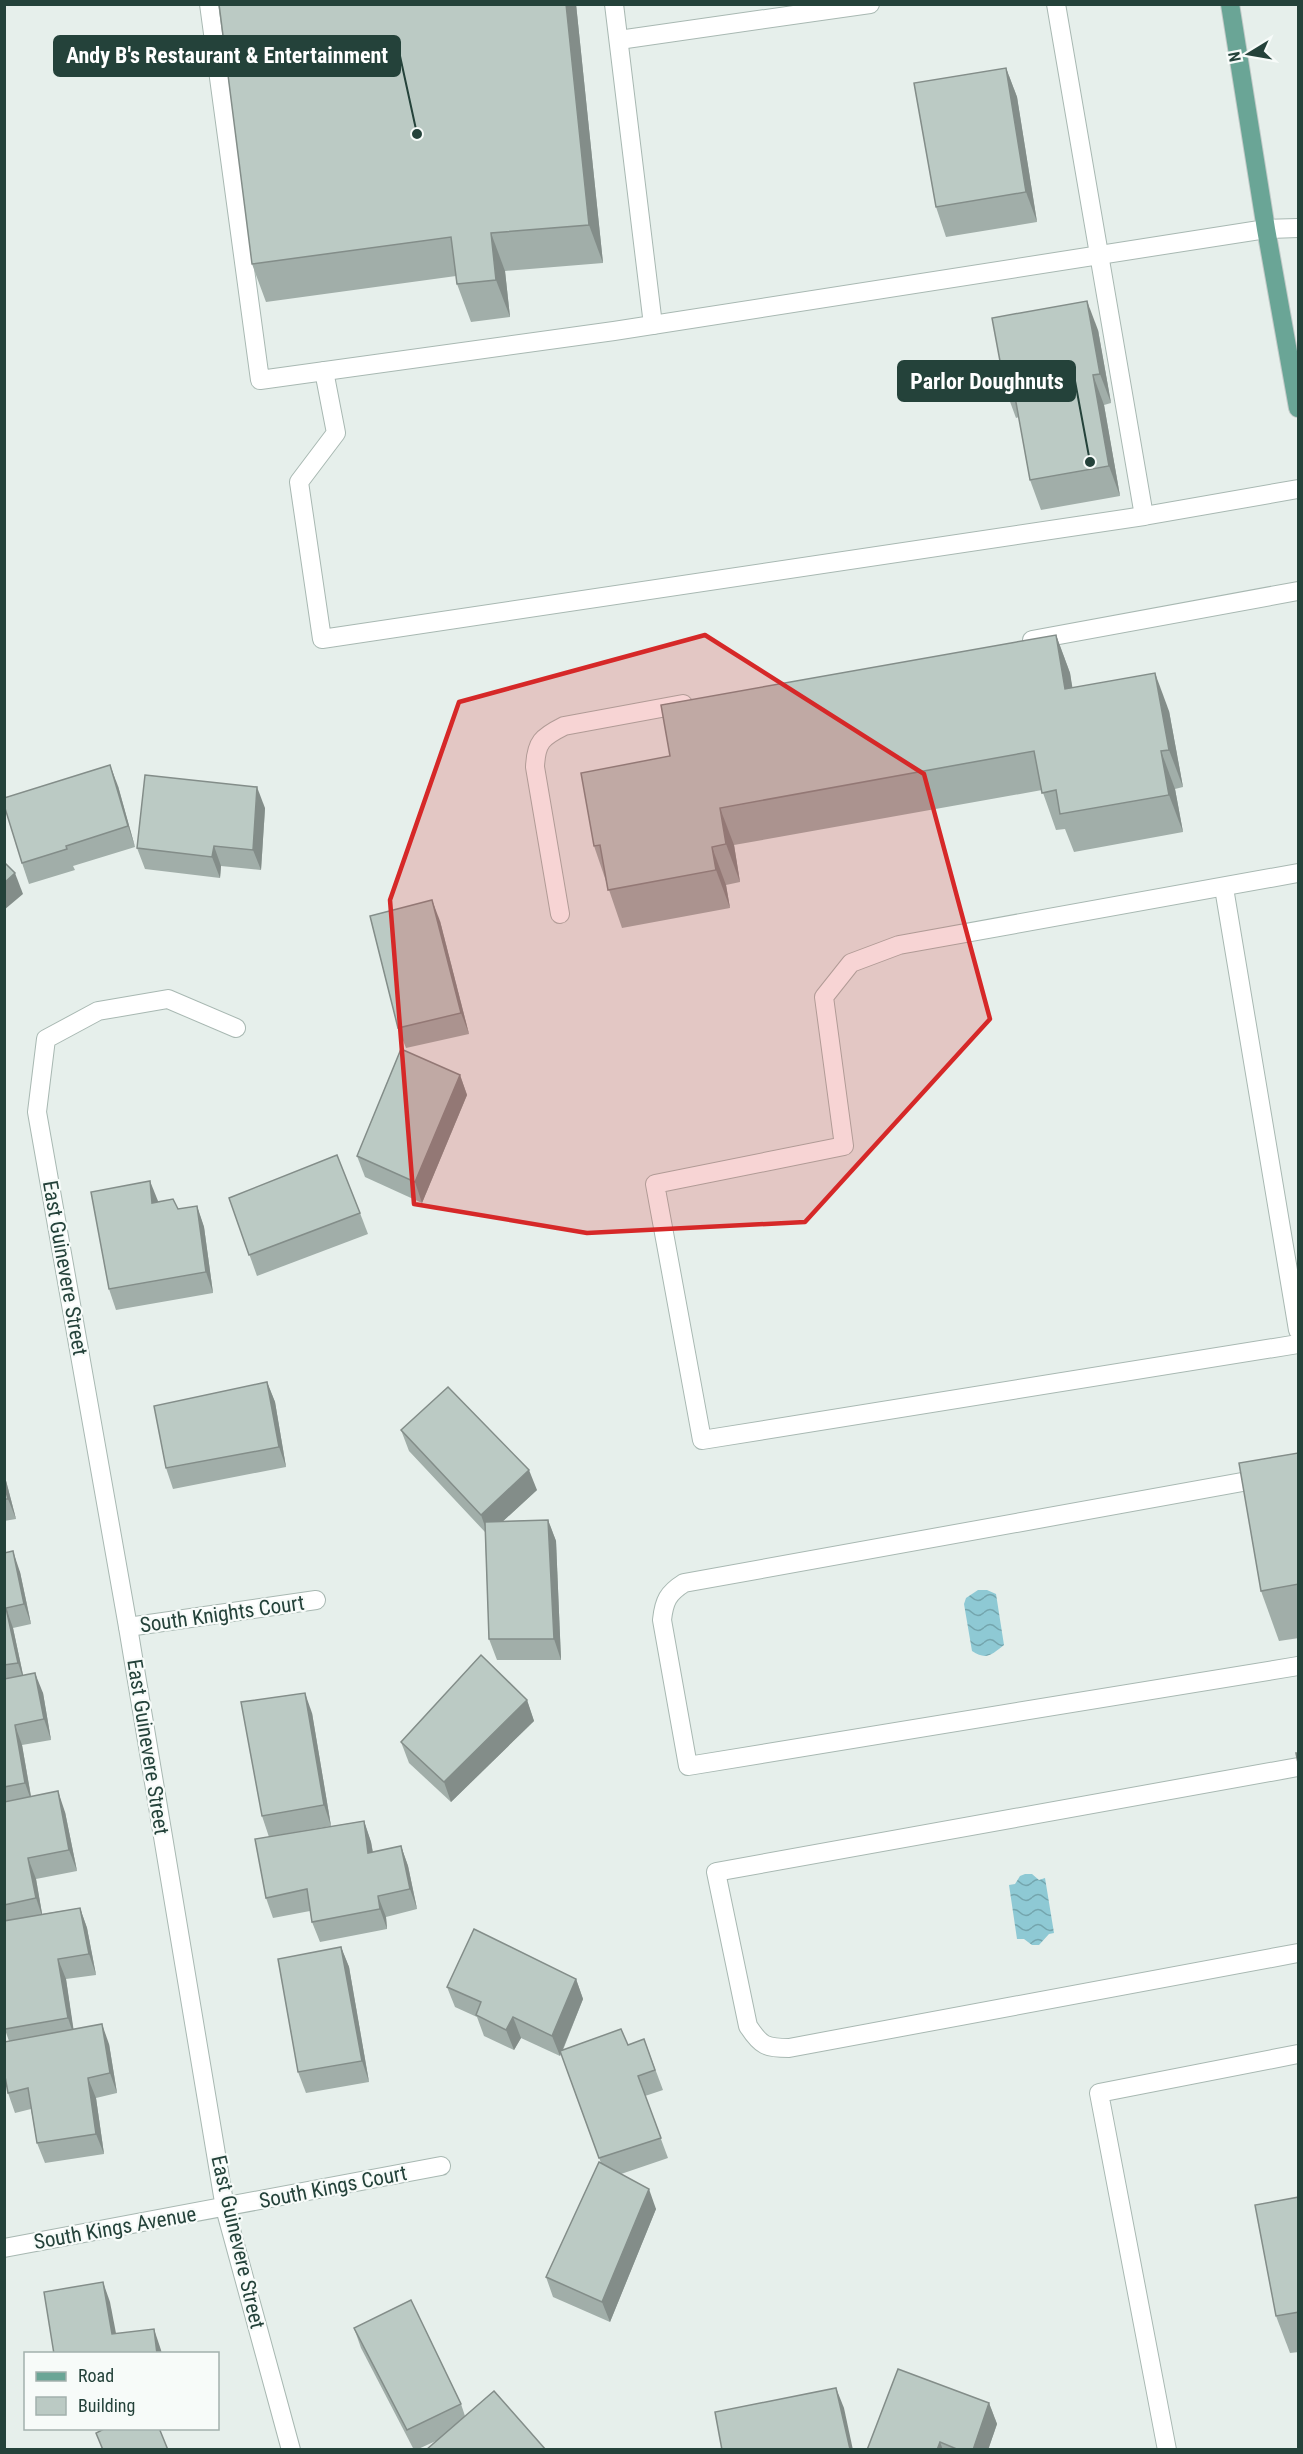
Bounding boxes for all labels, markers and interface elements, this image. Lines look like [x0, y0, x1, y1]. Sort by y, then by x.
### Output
north arrow [1219, 24, 1279, 84]
callout: Andy B's Restaurant & Entertainment [54, 36, 400, 76]
text: Andy B's Restaurant & Entertainment [66, 43, 388, 68]
text: N [1225, 50, 1245, 63]
callout: Parlor Doughnuts [898, 361, 1075, 401]
text: Parlor Doughnuts [910, 369, 1064, 394]
street label: East Guinevere Street [38, 1179, 92, 1357]
street label: South Knights Court [138, 1591, 306, 1637]
street label: East Guinevere Street [122, 1658, 174, 1836]
street label: East Guinevere Street [206, 2153, 270, 2331]
street label: South Kings Court [257, 2161, 409, 2213]
street label: South Kings Avenue [32, 2202, 198, 2254]
legend [24, 2352, 219, 2430]
text: Road [78, 2365, 114, 2386]
text: Building [78, 2395, 135, 2416]

